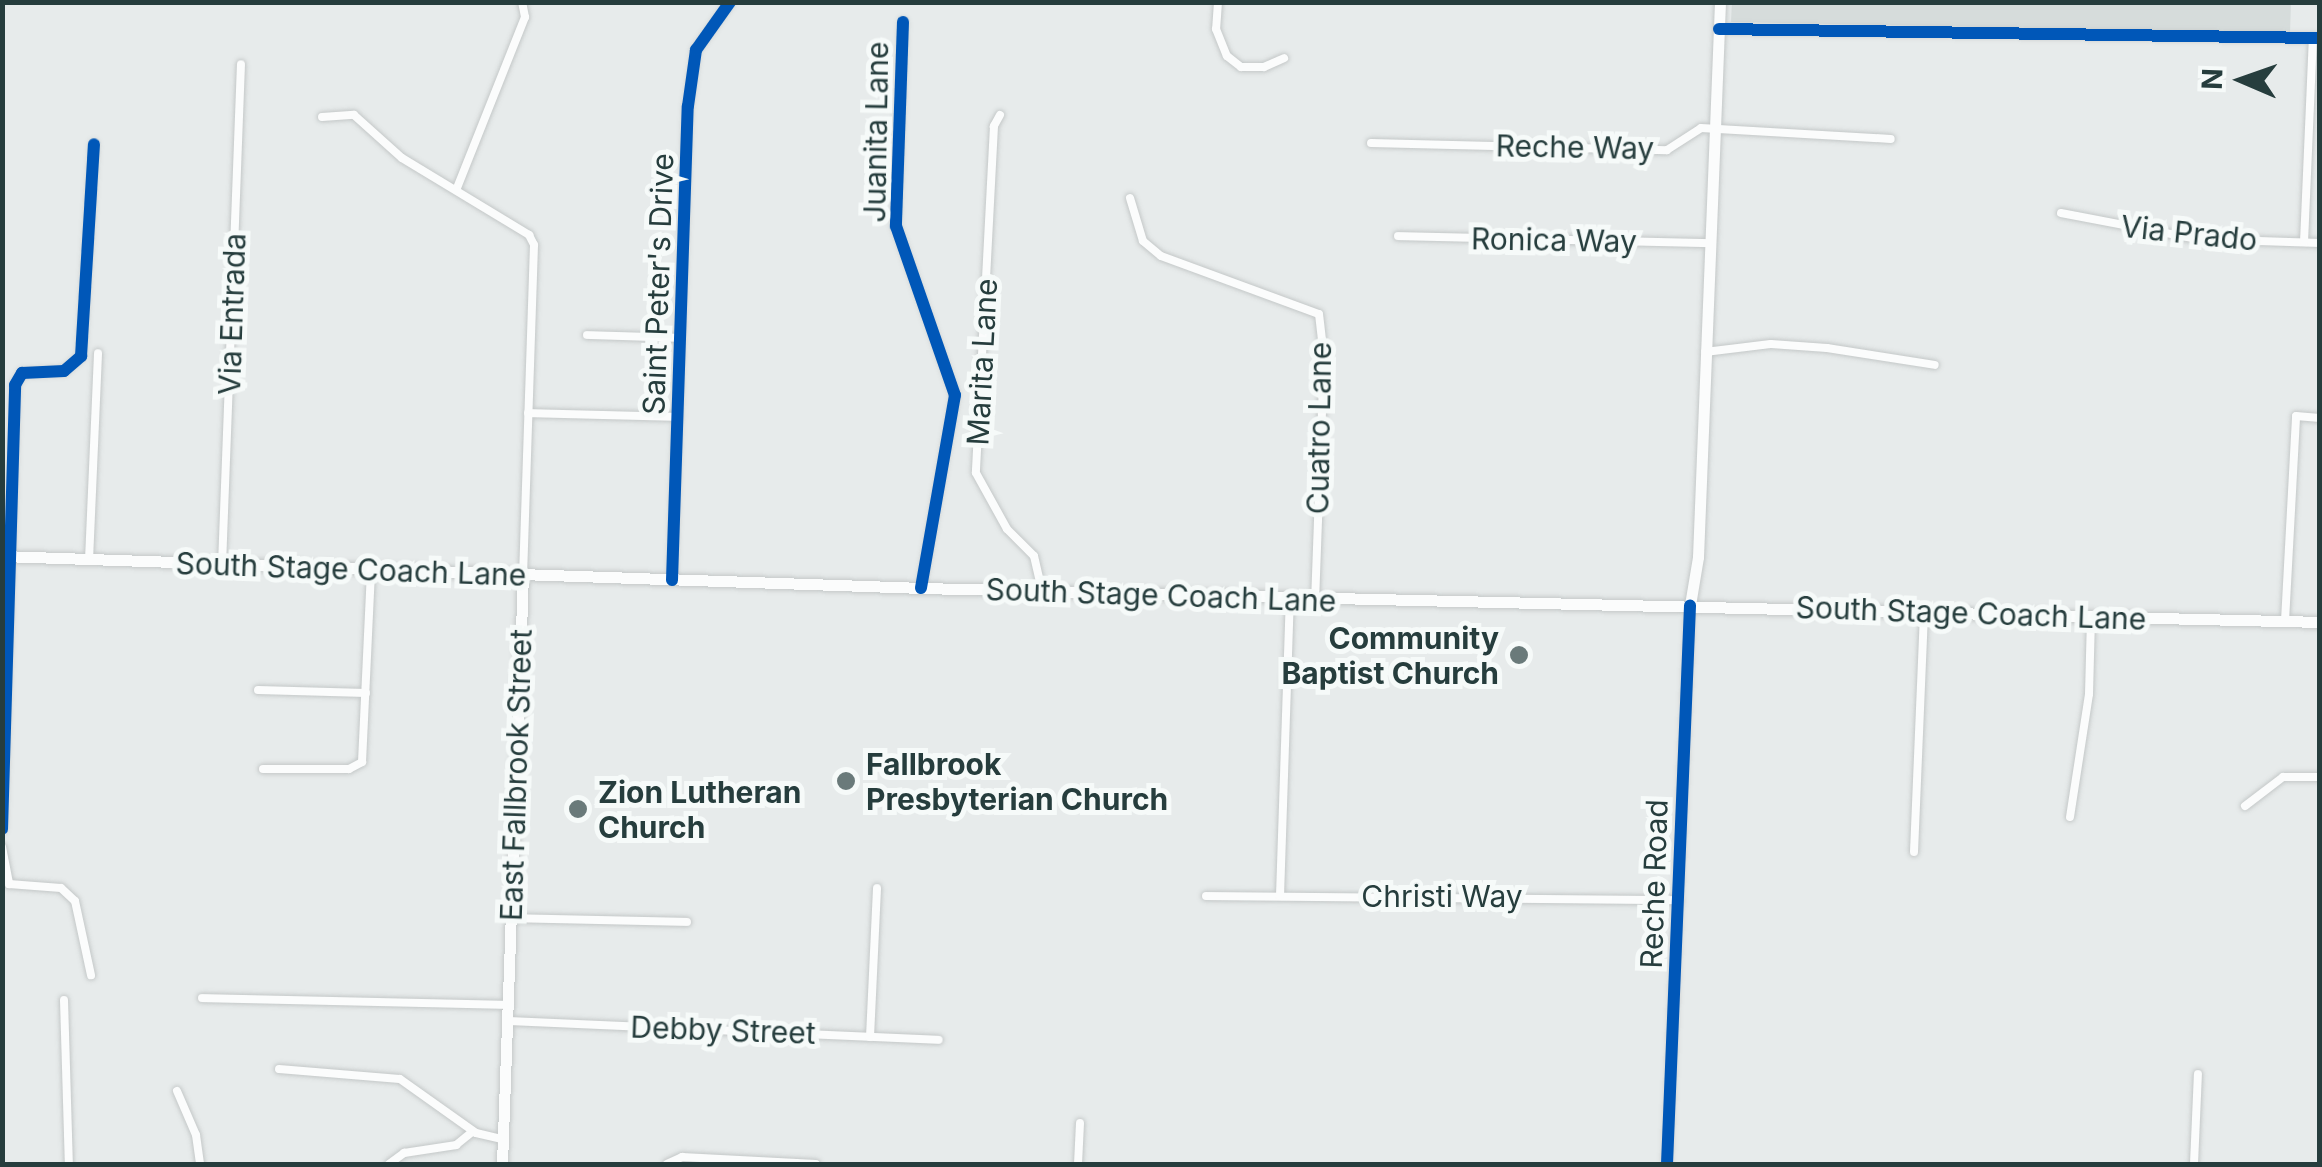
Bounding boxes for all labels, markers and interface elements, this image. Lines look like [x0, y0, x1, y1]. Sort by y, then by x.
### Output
north arrow [2192, 30, 2292, 130]
street label: Juanita Lane [856, 41, 896, 223]
text: N [2195, 68, 2229, 90]
street label: Reche Way [1495, 128, 1655, 166]
street label: Saint Peter's Drive [635, 153, 681, 415]
street label: Via Prado [2119, 208, 2259, 258]
street label: Ronica Way [1471, 221, 1637, 259]
street label: Via Entrada [211, 232, 253, 396]
street label: Marita Lane [960, 278, 1004, 446]
street label: Cuatro Lane [1299, 341, 1339, 515]
street label: South Stage Coach Lane [175, 545, 527, 593]
street label: South Stage Coach Lane [985, 571, 1337, 619]
street label: South Stage Coach Lane [1795, 589, 2147, 637]
place label: Community Baptist Church [1281, 620, 1499, 690]
street label: East Fallbrook Street [493, 628, 539, 922]
marker: Community Baptist Church [1508, 644, 1530, 666]
place label: Fallbrook Presbyterian Church [866, 746, 1168, 816]
marker: Fallbrook Presbyterian Church [835, 770, 857, 792]
place label: Zion Lutheran Church [598, 774, 801, 844]
marker: Zion Lutheran Church [567, 798, 589, 820]
street label: Reche Road [1633, 799, 1675, 969]
street label: Christi Way [1361, 878, 1523, 914]
street label: Debby Street [630, 1009, 816, 1051]

